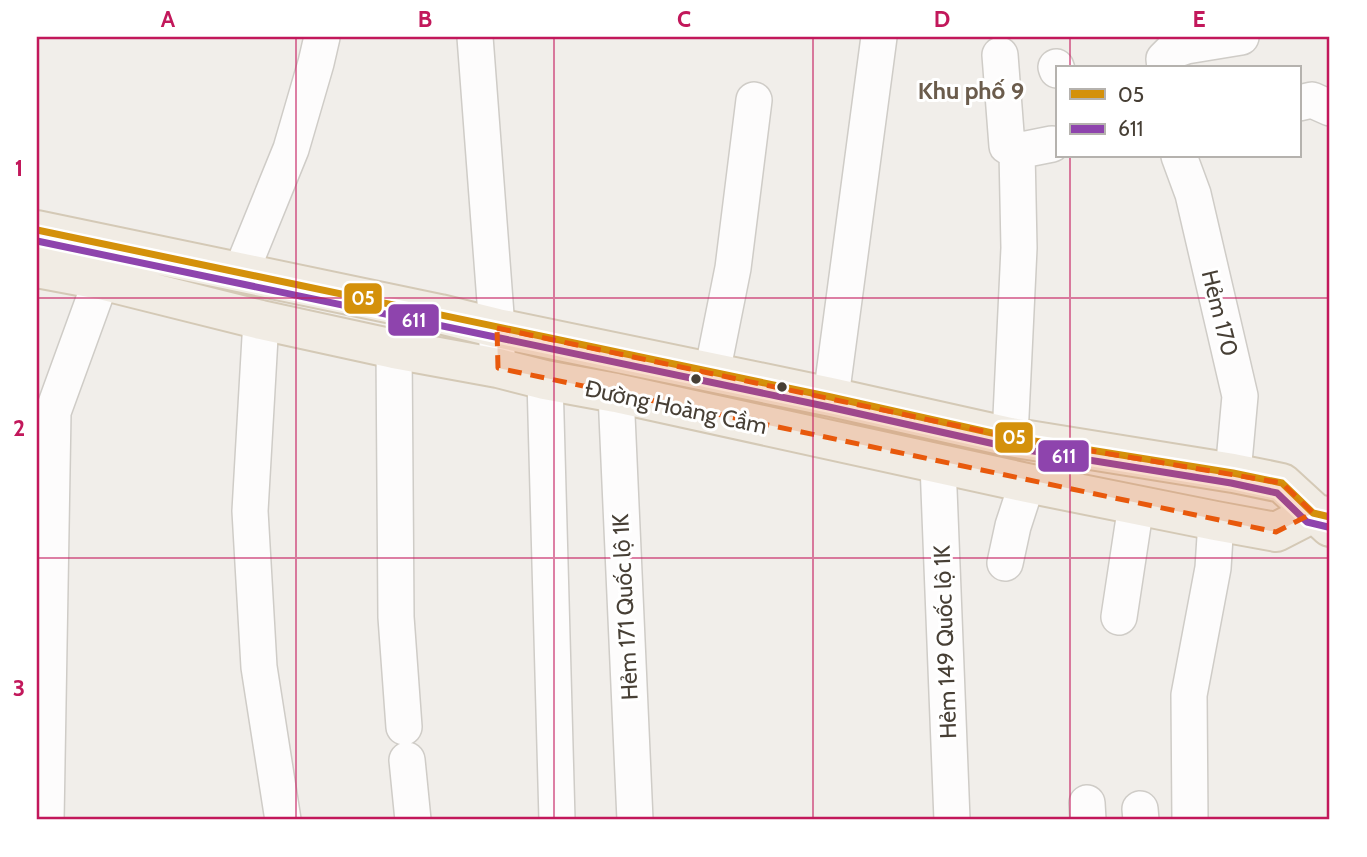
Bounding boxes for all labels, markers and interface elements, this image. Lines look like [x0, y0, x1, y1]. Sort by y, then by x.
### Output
text: A [161, 5, 176, 33]
text: B [418, 5, 432, 33]
text: C [677, 5, 691, 33]
text: D [934, 5, 950, 33]
text: E [1192, 5, 1206, 33]
legend [1056, 66, 1300, 158]
district label: Khu phố 9 [918, 76, 1024, 105]
text: 05 [1118, 82, 1144, 107]
text: 611 [1118, 116, 1143, 141]
text: 1 [15, 154, 23, 182]
street label: Hẻm 170 [1196, 267, 1244, 359]
line badge: 05 [343, 282, 383, 315]
text: 05 [351, 287, 375, 310]
line badge: 611 [387, 303, 440, 337]
text: 611 [402, 309, 426, 332]
unlabelled marker [689, 372, 703, 386]
street label: Đường Hoàng Cầm [582, 374, 770, 440]
unlabelled marker [775, 380, 789, 394]
text: 2 [13, 414, 25, 442]
line badge: 05 [994, 421, 1034, 454]
text: 05 [1002, 426, 1026, 449]
line badge: 611 [1037, 439, 1090, 473]
text: 611 [1052, 445, 1076, 468]
street label: Hẻm 171 Quốc lộ 1K [606, 513, 644, 701]
street label: Hẻm 149 Quốc lộ 1K [928, 545, 962, 739]
text: 3 [13, 674, 25, 702]

